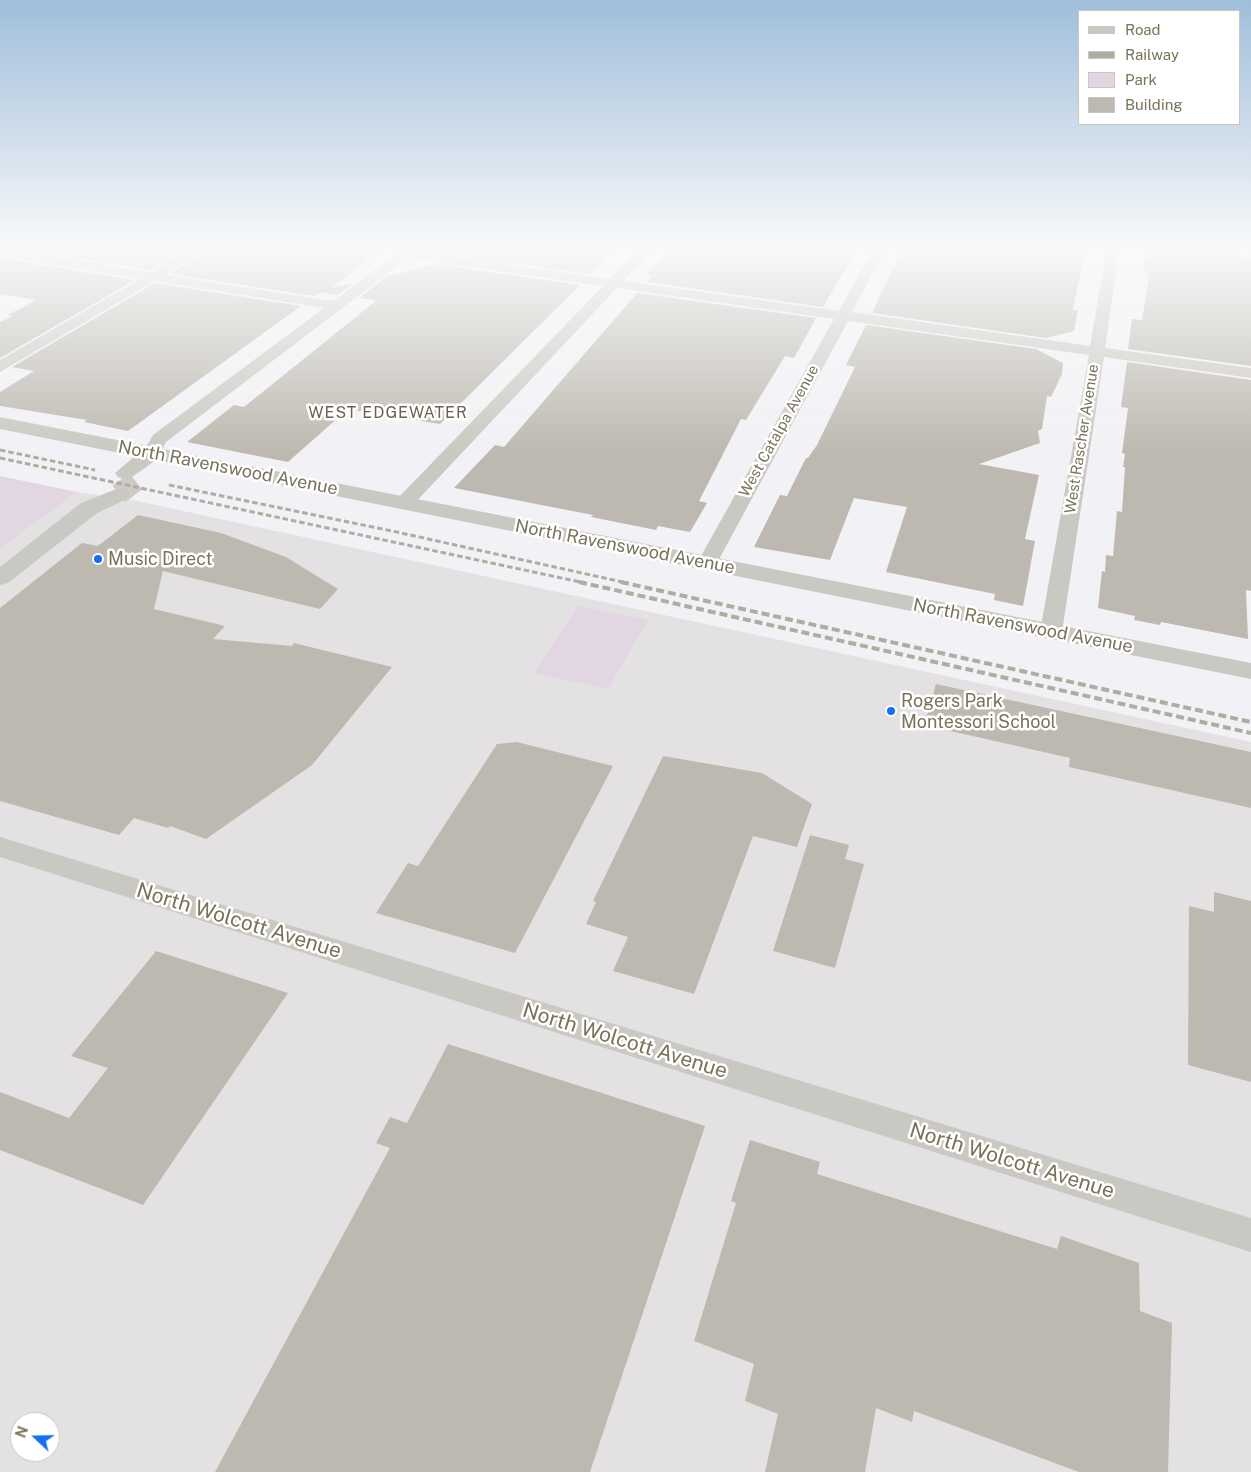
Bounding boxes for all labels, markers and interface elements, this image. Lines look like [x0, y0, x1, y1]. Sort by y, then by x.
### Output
legend [1078, 10, 1241, 125]
text: Road [1125, 21, 1161, 38]
text: Railway [1125, 46, 1179, 63]
text: Park [1125, 71, 1157, 88]
text: Building [1125, 96, 1183, 113]
street label: West Catalpa Avenue [735, 362, 823, 500]
street label: West Rascher Avenue [1061, 363, 1103, 515]
district label: WEST EDGEWATER [306, 403, 470, 423]
street label: North Ravenswood Avenue [116, 436, 340, 500]
street label: North Ravenswood Avenue [513, 515, 737, 579]
place label: Music Direct [108, 548, 213, 570]
marker: Music Direct [92, 553, 104, 565]
street label: North Ravenswood Avenue [911, 594, 1135, 658]
place label: Rogers Park Montessori School [901, 690, 1056, 732]
marker: Rogers Park Montessori School [885, 705, 897, 717]
street label: North Wolcott Avenue [134, 878, 344, 964]
street label: North Wolcott Avenue [520, 998, 730, 1084]
street label: North Wolcott Avenue [907, 1118, 1117, 1204]
north arrow [10, 1412, 60, 1462]
text: N [12, 1424, 31, 1440]

